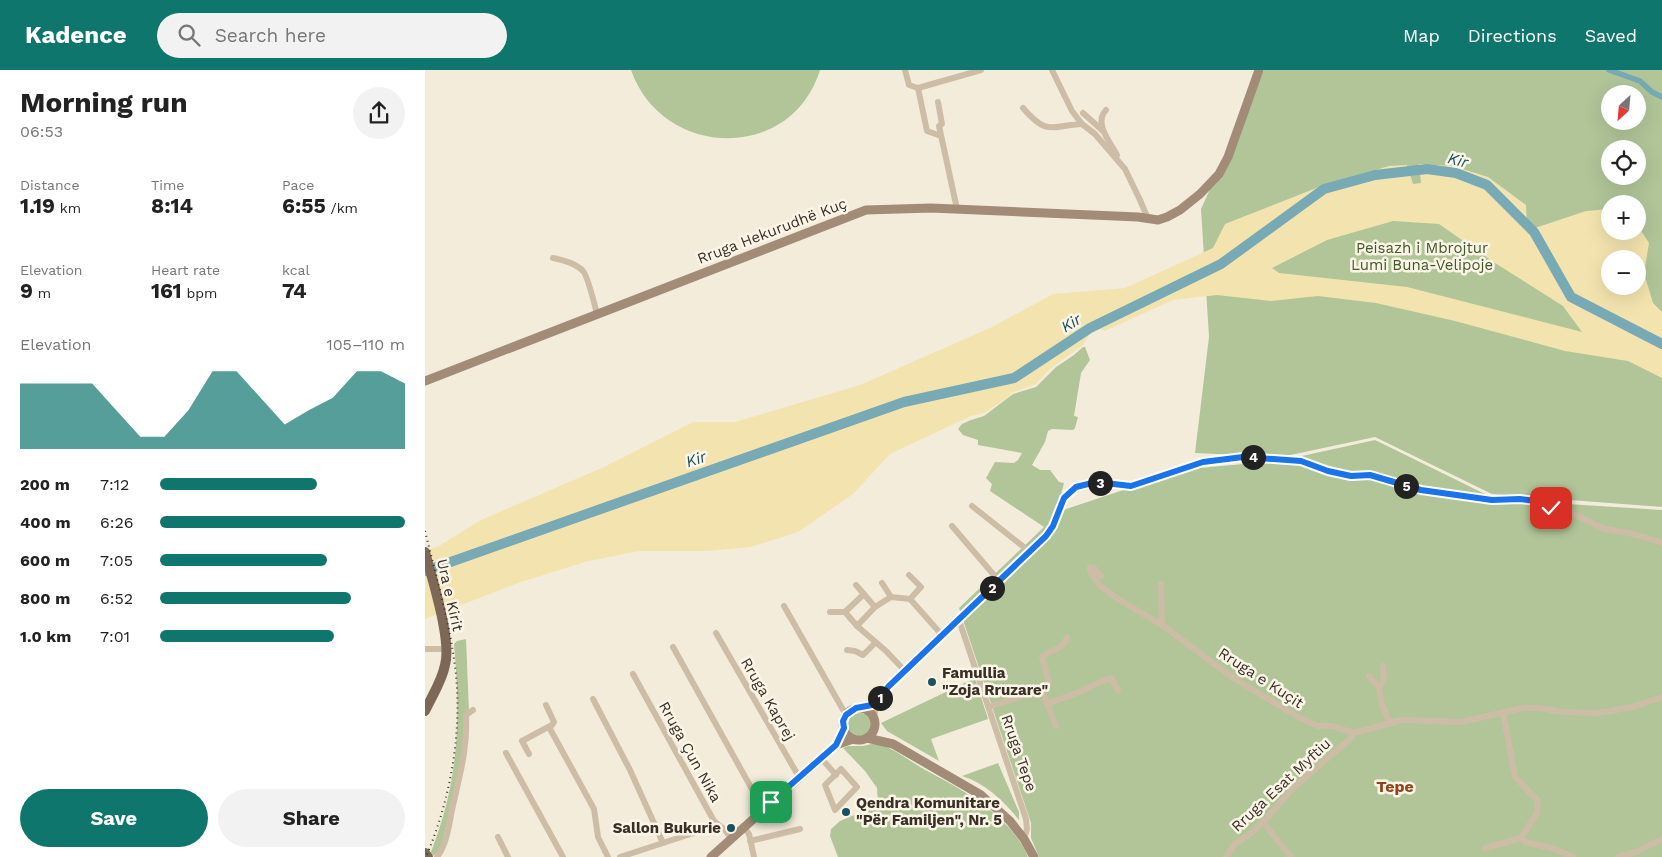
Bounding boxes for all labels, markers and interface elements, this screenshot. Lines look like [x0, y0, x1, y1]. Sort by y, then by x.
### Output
search box [157, 13, 507, 58]
text: Kadence [25, 21, 127, 49]
icon: search [175, 21, 203, 49]
text: Search here [215, 24, 326, 47]
text: Map [1403, 25, 1440, 46]
text: Directions [1468, 25, 1557, 46]
text: Saved [1585, 25, 1637, 46]
north arrow [1601, 85, 1646, 130]
map controls [1601, 85, 1646, 295]
text: Morning run [20, 86, 188, 119]
button: share [353, 87, 405, 139]
text: 06:53 [20, 122, 63, 141]
button: locate [1601, 140, 1646, 185]
water label: Kir [1446, 148, 1471, 172]
text: Distance [20, 177, 80, 193]
text: Time [151, 177, 184, 193]
text: Pace [282, 177, 314, 193]
text: 1.19 [20, 193, 55, 218]
text: 8:14 [151, 193, 193, 218]
text: 6:55 [282, 193, 326, 218]
street label: Rruga Hekurudhë Kuç [695, 194, 849, 268]
button: + [1601, 195, 1646, 240]
text: km [55, 200, 81, 216]
text: /km [326, 200, 358, 216]
park label: Peisazh i Mbrojtur Lumi Buna-Velipoje [1351, 239, 1493, 274]
button: − [1601, 250, 1646, 295]
text: Elevation [20, 262, 83, 278]
text: Heart rate [151, 262, 220, 278]
text: kcal [282, 262, 310, 278]
text: 9 [20, 278, 33, 303]
text: 161 [151, 278, 182, 303]
text: 74 [282, 278, 307, 303]
text: m [33, 285, 51, 301]
text: bpm [182, 285, 217, 301]
water label: Kir [1057, 309, 1085, 336]
text: Elevation [20, 335, 91, 354]
text: 105–110 m [326, 335, 405, 354]
pin: 4 [1241, 444, 1265, 470]
water label: Kir [683, 446, 710, 471]
text: 4 [1249, 449, 1258, 465]
pin: 3 [1087, 470, 1113, 496]
pin: 5 [1393, 474, 1419, 498]
text: 200 m [20, 475, 70, 494]
text: 7:12 [100, 475, 129, 494]
text: 3 [1096, 475, 1105, 491]
text: 5 [1402, 478, 1411, 494]
pin [1530, 487, 1572, 529]
icon: check [1537, 494, 1565, 522]
text: 400 m [20, 513, 71, 532]
text: 6:26 [100, 513, 134, 532]
text: 600 m [20, 551, 70, 570]
text: 7:05 [100, 551, 133, 570]
street label: Ura e Kirit [433, 557, 467, 634]
pin: 2 [979, 576, 1005, 600]
text: 2 [988, 580, 997, 596]
text: 800 m [20, 589, 70, 608]
text: 6:52 [100, 589, 133, 608]
text: 1.0 km [20, 627, 71, 646]
text: 7:01 [100, 627, 130, 646]
street label: Rruga e Kuçit [1215, 644, 1307, 713]
street label: Rruga Kaprej [737, 654, 799, 744]
place label: Famullia "Zoja Rruzare" [942, 664, 1048, 699]
marker: Famullia "Zoja Rruzare" [926, 676, 938, 688]
pin: 1 [867, 686, 893, 710]
text: 1 [877, 690, 884, 706]
street label: Rruga Çun Nika [655, 699, 725, 806]
street label: Rruga Tepe [997, 712, 1041, 794]
street label: Rruga Esat Myftiu [1228, 734, 1334, 836]
district label: Tepe [1376, 777, 1414, 796]
pin [750, 781, 792, 823]
icon: arrive [757, 788, 785, 816]
button: Save [20, 789, 208, 847]
button: Share [218, 789, 405, 847]
place label: Qendra Komunitare "Për Familjen", Nr. 5 [856, 794, 1002, 829]
marker: Qendra Komunitare "Për Familjen", Nr. 5 [840, 806, 852, 818]
place label: Sallon Bukurie [613, 819, 721, 837]
marker: Sallon Bukurie [725, 822, 737, 834]

